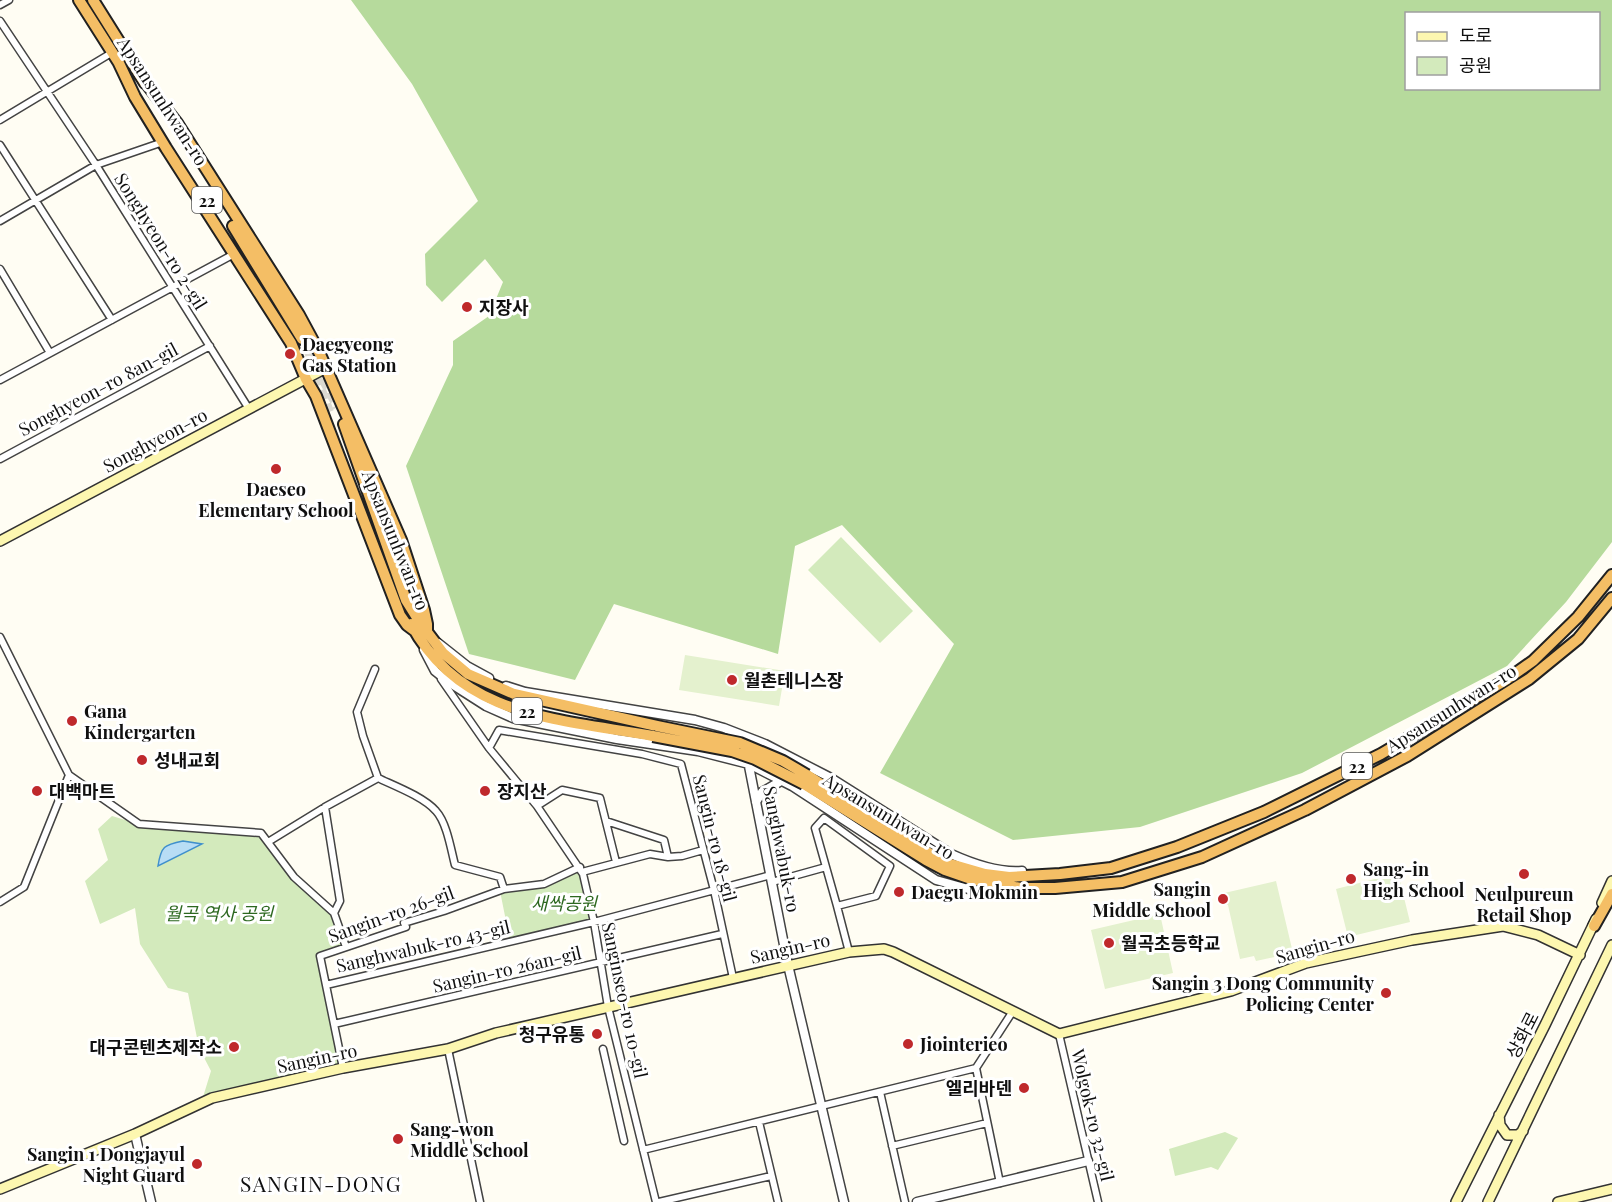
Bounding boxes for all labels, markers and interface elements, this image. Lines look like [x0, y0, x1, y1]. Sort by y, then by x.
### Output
legend [1405, 12, 1600, 90]
text: 도로 [1459, 23, 1492, 47]
street label: Apsansunhwan-ro [112, 31, 214, 170]
text: 공원 [1459, 53, 1492, 77]
street label: Songhyeon-ro 2-gil [109, 168, 213, 314]
road number: 22 [192, 187, 222, 213]
place label: 지장사 [479, 295, 529, 319]
marker: 지장사 [460, 300, 474, 314]
place label: Daegyeong Gas Station [302, 332, 396, 377]
street label: Songhyeon-ro 8an-gil [15, 338, 181, 440]
marker: Daegyeong Gas Station [283, 347, 297, 361]
street label: Songhyeon-ro [99, 403, 211, 477]
marker: Daeseo Elementary School [269, 462, 283, 476]
street label: Apsansunhwan-ro [357, 466, 435, 614]
place label: Daeseo Elementary School [198, 477, 354, 522]
street label: Apsansunhwan-ro [1381, 658, 1521, 758]
place label: 월촌테니스장 [744, 668, 844, 692]
marker: 월촌테니스장 [725, 673, 739, 687]
road number: 22 [512, 698, 542, 724]
place label: Gana Kindergarten [84, 699, 196, 744]
marker: Gana Kindergarten [65, 714, 79, 728]
place label: 성내교회 [154, 748, 220, 772]
marker: 성내교회 [135, 753, 149, 767]
road number: 22 [1342, 753, 1372, 779]
street label: Apsansunhwan-ro [818, 767, 959, 865]
street label: Sangin-ro 18-gil [688, 772, 742, 904]
place label: 대백마트 [49, 779, 115, 803]
place label: 장지산 [497, 779, 547, 803]
marker: 대백마트 [30, 784, 44, 798]
marker: 장지산 [478, 784, 492, 798]
street label: Sanghwabuk-ro [758, 784, 806, 914]
place label: Sang-in High School [1363, 857, 1465, 902]
marker: Neulpureun Retail Shop [1517, 867, 1531, 881]
marker: Sang-in High School [1344, 872, 1358, 886]
place label: Sangin Middle School [1092, 877, 1211, 922]
street label: Sangin-ro 26-gil [325, 880, 457, 948]
place label: Daegu Mokmin [911, 880, 1038, 904]
place label: Neulpureun Retail Shop [1474, 882, 1574, 927]
marker: Daegu Mokmin [892, 885, 906, 899]
park label: 새싹공원 [531, 891, 599, 915]
marker: Sangin Middle School [1216, 892, 1230, 906]
park label: 월곡 역사 공원 [165, 901, 275, 925]
street label: Sanghwabuk-ro 43-gil [334, 914, 512, 978]
street label: Sanginseo-ro 10-gil [597, 920, 653, 1080]
street label: Sangin-ro [1273, 923, 1357, 969]
street label: Sangin-ro [748, 927, 832, 969]
place label: 월곡초등학교 [1121, 931, 1220, 955]
marker: 월곡초등학교 [1102, 936, 1116, 950]
street label: Sangin-ro 26an-gil [430, 940, 584, 998]
place label: Sangin 3 Dong Community Policing Center [1152, 971, 1375, 1016]
marker: Sangin 3 Dong Community Policing Center [1379, 986, 1393, 1000]
street label: 상화로 [1500, 1007, 1544, 1063]
place label: 청구유통 [519, 1022, 585, 1046]
marker: 청구유통 [590, 1027, 604, 1041]
place label: Jiointerieo [919, 1032, 1008, 1056]
place label: 대구콘텐츠제작소 [90, 1035, 222, 1059]
marker: Jiointerieo [901, 1037, 915, 1051]
street label: Sangin-ro [275, 1038, 359, 1078]
marker: 대구콘텐츠제작소 [227, 1040, 241, 1054]
street label: Wolgok-ro 32-gil [1066, 1046, 1120, 1183]
place label: 엘리바덴 [946, 1076, 1012, 1100]
marker: 엘리바덴 [1017, 1081, 1031, 1095]
place label: Sang-won Middle School [410, 1117, 529, 1162]
marker: Sang-won Middle School [391, 1132, 405, 1146]
place label: Sangin 1 Dongjayul Night Guard [27, 1142, 185, 1187]
marker: Sangin 1 Dongjayul Night Guard [190, 1157, 204, 1171]
district label: SANGIN-DONG [240, 1169, 402, 1197]

